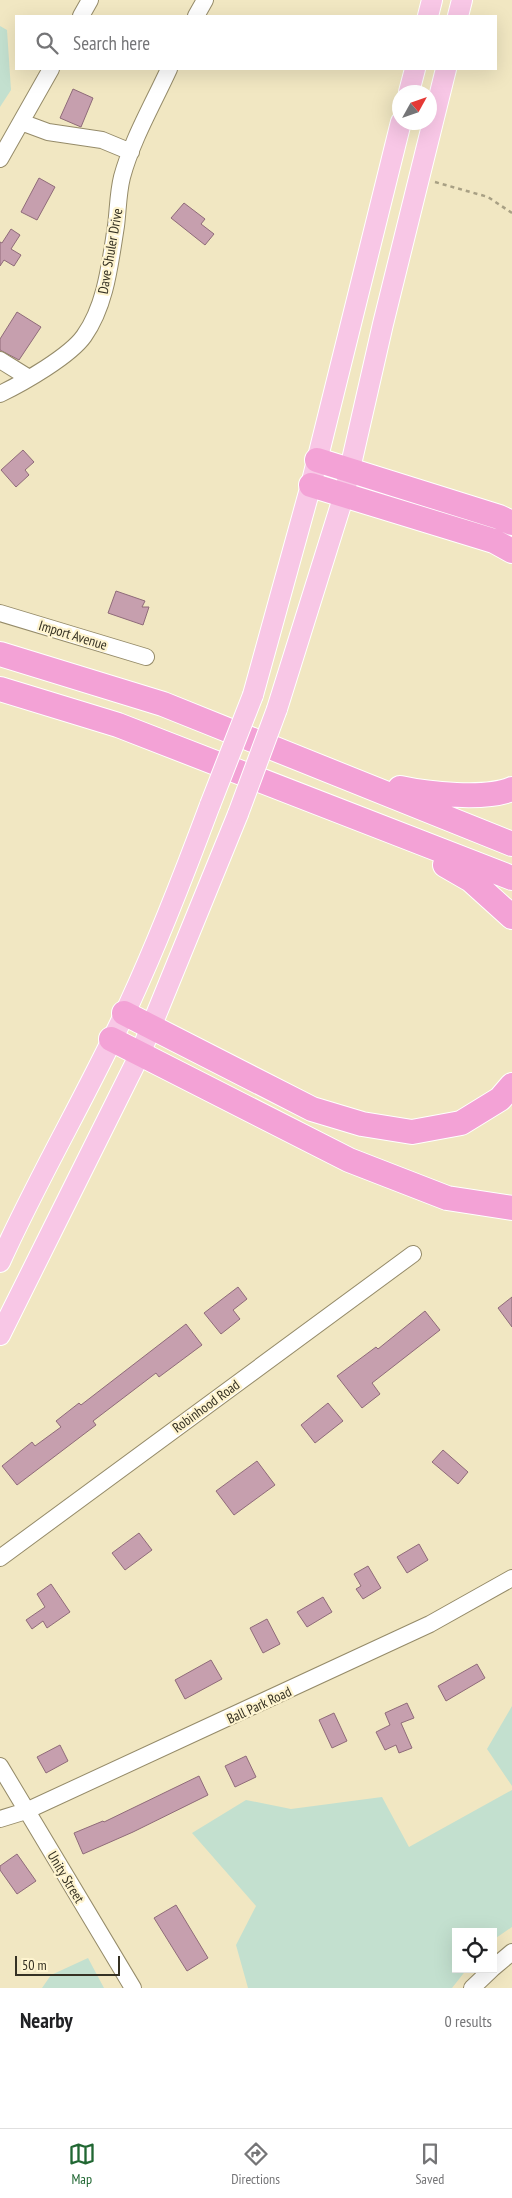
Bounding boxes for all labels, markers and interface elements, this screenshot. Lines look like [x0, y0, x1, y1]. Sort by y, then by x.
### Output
search box [15, 15, 497, 70]
icon: search [33, 29, 61, 57]
text: Search here [73, 31, 150, 55]
north arrow [392, 85, 437, 130]
street label: Dave Shuler Drive [94, 207, 126, 295]
street label: Import Avenue [37, 616, 110, 654]
street label: Robinhood Road [169, 1376, 243, 1436]
street label: Ball Park Road [224, 1682, 294, 1728]
street label: Unity Street [44, 1848, 88, 1906]
map controls [452, 1928, 497, 1973]
button: locate [452, 1928, 497, 1973]
scale bar [15, 1953, 120, 1976]
text: 50 m [22, 1956, 47, 1974]
text: Nearby [20, 2007, 73, 2034]
text: 0 results [445, 2011, 492, 2031]
tab: Map [68, 2140, 96, 2188]
tab: Directions [231, 2140, 280, 2188]
tab: Saved [415, 2140, 444, 2188]

